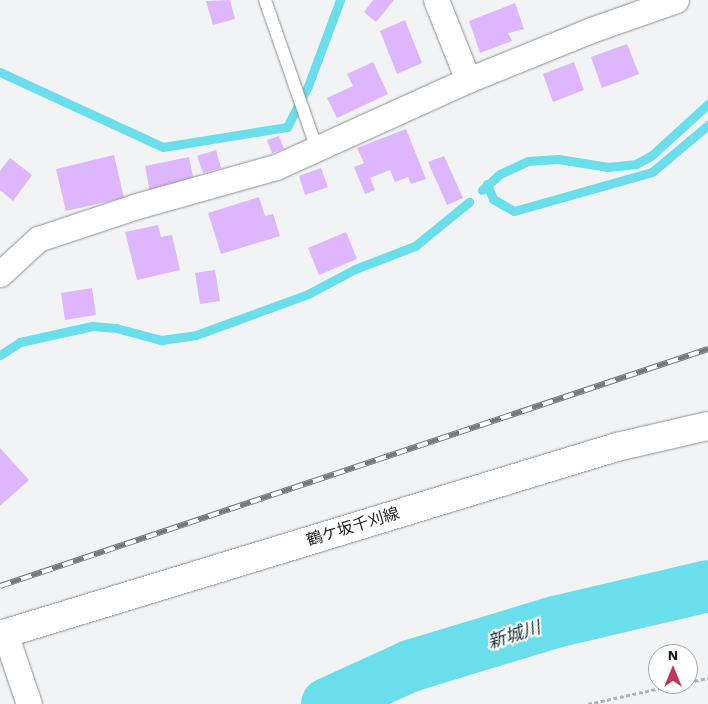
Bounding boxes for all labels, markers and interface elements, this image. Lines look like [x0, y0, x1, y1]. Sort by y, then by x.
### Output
street label: 鶴ケ坂千刈線 [304, 504, 402, 550]
water label: 新城川 [485, 617, 543, 653]
north arrow [648, 644, 698, 694]
text: N [668, 647, 678, 663]

